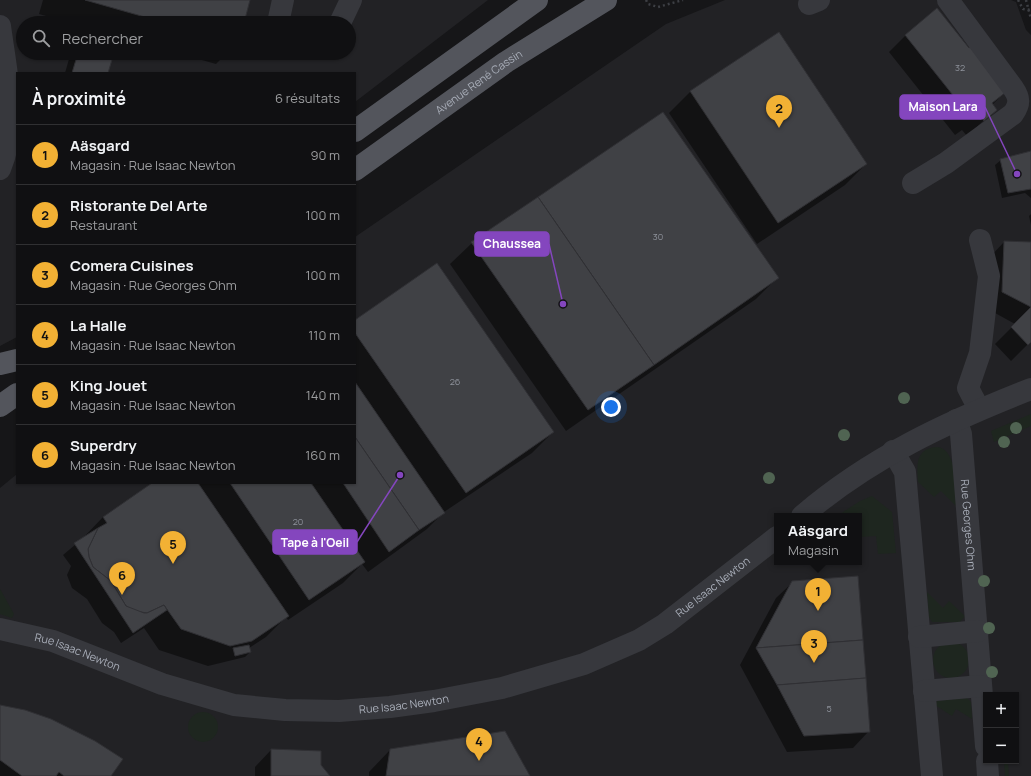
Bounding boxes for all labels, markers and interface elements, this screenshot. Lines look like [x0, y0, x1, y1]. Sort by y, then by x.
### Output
search box [16, 16, 356, 60]
icon: search [30, 27, 52, 49]
text: Rechercher [62, 28, 143, 49]
street label: Avenue René Cassin [432, 46, 525, 117]
house number: 32 [955, 61, 965, 74]
text: À proximité [32, 87, 126, 110]
text: 6 résultats [275, 89, 340, 107]
pin: 2 [766, 95, 792, 128]
callout: Maison Lara [900, 95, 985, 119]
text: Maison Lara [908, 98, 978, 115]
text: Aäsgard [70, 135, 130, 156]
text: 1 [42, 146, 48, 164]
text: 90 m [310, 146, 340, 164]
text: Magasin · Rue Isaac Newton [70, 156, 236, 174]
text: Ristorante Del Arte [70, 195, 207, 216]
text: 2 [41, 206, 49, 224]
text: 100 m [305, 206, 340, 224]
text: Restaurant [70, 216, 137, 234]
house number: 30 [653, 230, 663, 243]
callout: Chaussea [475, 232, 549, 256]
text: Chaussea [483, 235, 541, 252]
text: Comera Cuisines [70, 255, 194, 276]
text: 3 [41, 266, 49, 284]
text: 100 m [305, 266, 340, 284]
text: Magasin · Rue Georges Ohm [70, 276, 237, 294]
text: La Halle [70, 315, 127, 336]
text: 4 [41, 326, 49, 344]
text: 110 m [308, 326, 340, 344]
text: Magasin · Rue Isaac Newton [70, 336, 236, 354]
text: King Jouet [70, 375, 147, 396]
house number: 26 [450, 375, 461, 388]
text: 5 [41, 386, 49, 404]
text: 140 m [306, 386, 340, 404]
text: Magasin · Rue Isaac Newton [70, 396, 236, 414]
your location [601, 397, 621, 417]
text: Superdry [70, 435, 137, 456]
text: 6 [41, 446, 49, 464]
text: 160 m [305, 446, 340, 464]
text: Magasin · Rue Isaac Newton [70, 456, 236, 474]
street label: Rue Georges Ohm [958, 479, 980, 571]
popup [774, 513, 862, 565]
house number: 20 [293, 515, 303, 528]
text: Aäsgard [788, 520, 848, 541]
callout: Tape à l'Oeil [273, 530, 357, 554]
pin: 5 [160, 531, 186, 564]
text: Tape à l'Oeil [281, 534, 349, 551]
text: Magasin [788, 541, 839, 559]
street label: Rue Isaac Newton [672, 553, 753, 620]
pin: 6 [109, 562, 135, 595]
pin: 1 [805, 578, 831, 611]
street label: Rue Isaac Newton [33, 629, 123, 674]
pin: 3 [801, 630, 827, 663]
street label: Rue Isaac Newton [358, 690, 450, 716]
map controls [983, 692, 1019, 764]
button: + [983, 692, 1019, 728]
house number: 5 [826, 702, 832, 715]
pin: 4 [466, 728, 492, 761]
button: − [983, 728, 1019, 764]

